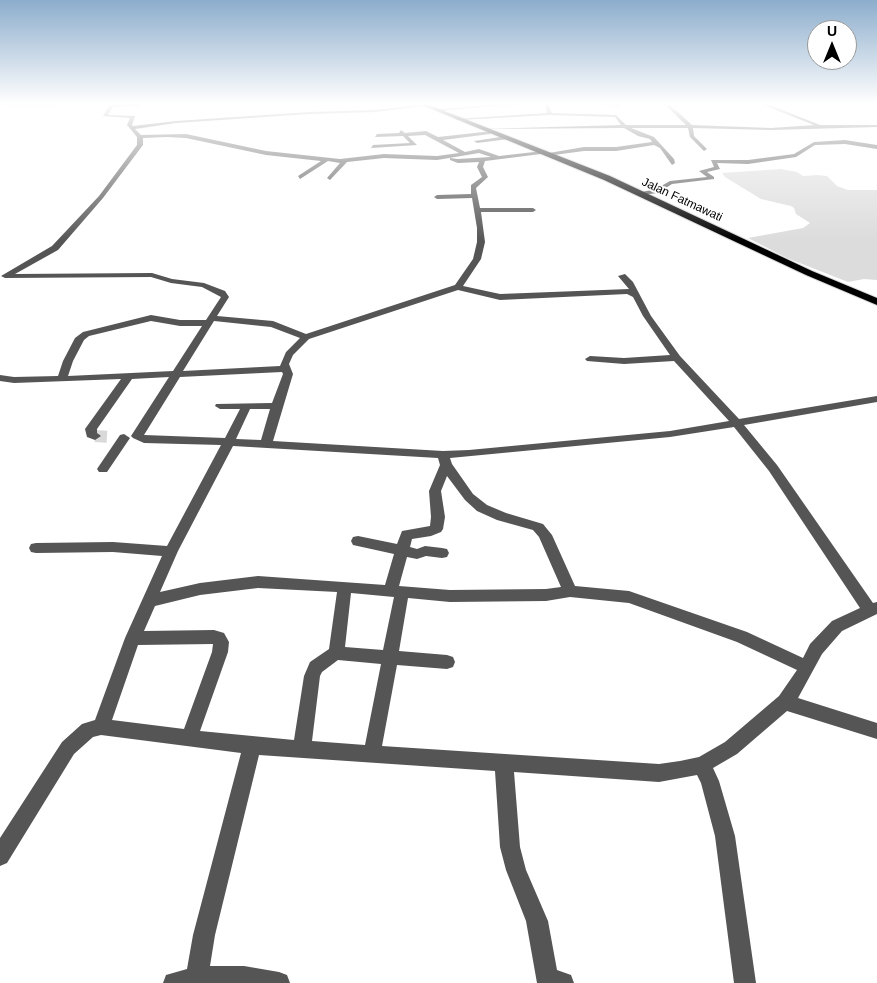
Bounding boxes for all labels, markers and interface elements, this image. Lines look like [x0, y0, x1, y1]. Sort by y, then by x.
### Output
north arrow [807, 20, 857, 70]
text: U [827, 23, 837, 39]
street label: Jalan Fatmawati [639, 175, 725, 225]

